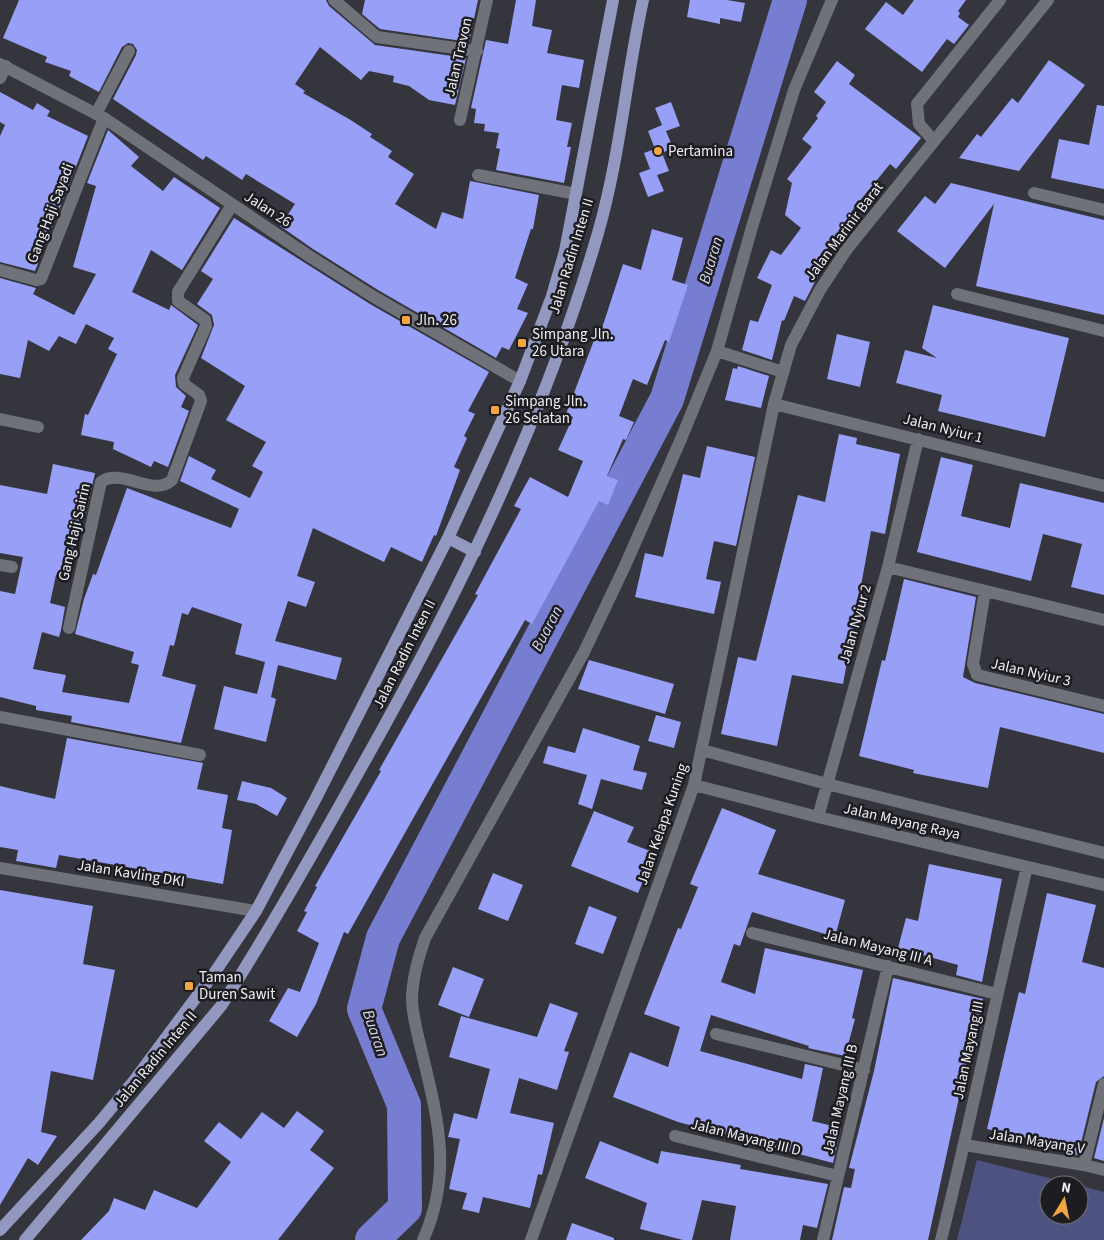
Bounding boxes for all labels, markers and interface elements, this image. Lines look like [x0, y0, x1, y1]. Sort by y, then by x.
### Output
street label: Jalan Travon [439, 16, 478, 99]
place label: Pertamina [668, 141, 733, 162]
marker: Pertamina [652, 145, 664, 157]
street label: Gang Haji Sayadi [22, 160, 79, 266]
street label: Jalan Marinir Barat [800, 178, 888, 285]
street label: Jalan 26 [240, 186, 295, 232]
street label: Jalan Radin Inten II [544, 196, 599, 317]
water label: Buaran [693, 234, 729, 287]
place label: Jln. 26 [416, 310, 457, 331]
marker: Jln. 26 [400, 314, 412, 326]
place label: Simpang Jln. 26 Utara [532, 324, 614, 362]
marker: Simpang Jln. 26 Utara [516, 337, 528, 349]
place label: Simpang Jln. 26 Selatan [505, 391, 587, 429]
marker: Simpang Jln. 26 Selatan [489, 404, 501, 416]
street label: Jalan Nyiur 1 [901, 408, 985, 449]
street label: Gang Haji Sairin [53, 481, 96, 583]
street label: Jalan Nyiur 2 [834, 582, 877, 666]
street label: Jalan Radin Inten II [368, 596, 441, 713]
water label: Buaran [526, 602, 568, 655]
street label: Jalan Nyiur 3 [989, 653, 1073, 692]
street label: Jalan Kelapa Kuning [632, 760, 693, 888]
street label: Jalan Mayang Raya [841, 798, 962, 845]
street label: Jalan Kavling DKI [76, 855, 186, 892]
street label: Jalan Mayang III A [821, 924, 935, 971]
place label: Taman Duren Sawit [199, 967, 275, 1005]
marker: Taman Duren Sawit [183, 980, 195, 992]
street label: Jalan Mayang III [948, 999, 989, 1102]
street label: Jalan Radin Inten II [109, 1007, 202, 1112]
water label: Buaran [357, 1007, 393, 1060]
street label: Jalan Mayang III B [818, 1042, 863, 1156]
street label: Jalan Mayang III D [689, 1114, 803, 1161]
street label: Jalan Mayang V [988, 1124, 1087, 1159]
north arrow [1039, 1175, 1089, 1225]
text: N [1060, 1178, 1072, 1199]

